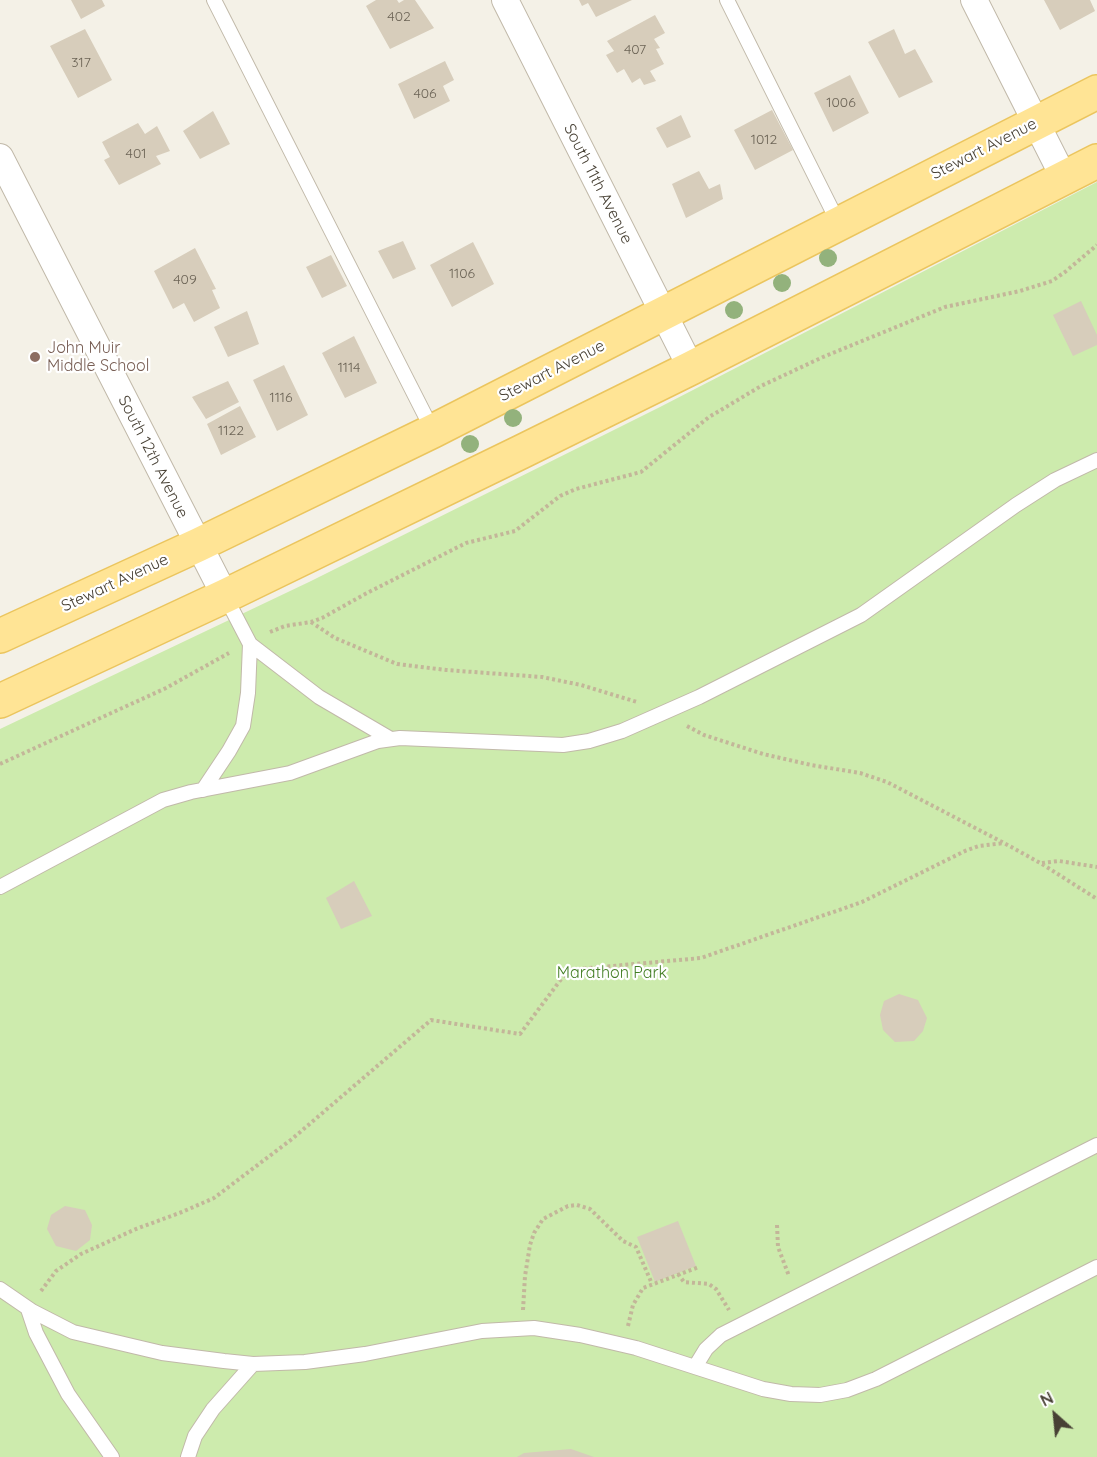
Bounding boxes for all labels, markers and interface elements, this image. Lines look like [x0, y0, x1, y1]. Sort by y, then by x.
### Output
house number: 402 [387, 9, 411, 25]
house number: 407 [624, 42, 646, 58]
house number: 317 [71, 55, 91, 71]
house number: 406 [413, 86, 437, 102]
house number: 1006 [826, 95, 856, 111]
street label: Stewart Avenue [928, 114, 1040, 184]
street label: South 11th Avenue [559, 121, 637, 247]
house number: 1012 [751, 132, 777, 148]
house number: 401 [126, 146, 146, 162]
house number: 1106 [449, 266, 475, 282]
house number: 409 [173, 272, 197, 288]
street label: Stewart Avenue [496, 336, 608, 406]
place label: John Muir Middle School [47, 338, 149, 376]
marker: John Muir Middle School [28, 350, 42, 364]
house number: 1114 [338, 360, 360, 376]
house number: 1116 [269, 390, 293, 406]
street label: South 12th Avenue [114, 392, 192, 522]
house number: 1122 [218, 423, 244, 439]
street label: Stewart Avenue [58, 550, 172, 616]
park label: Marathon Park [557, 963, 667, 983]
north arrow [1025, 1385, 1085, 1445]
text: N [1037, 1387, 1057, 1411]

